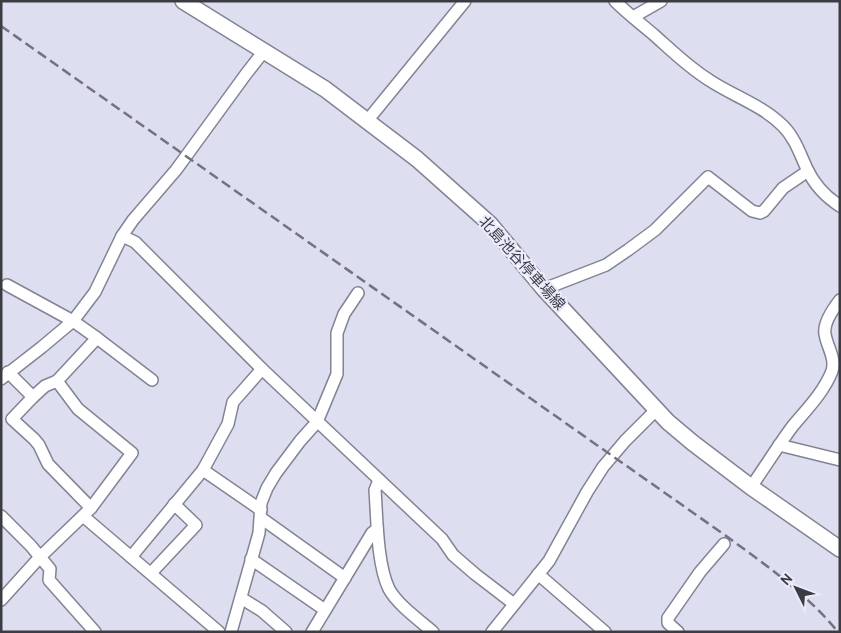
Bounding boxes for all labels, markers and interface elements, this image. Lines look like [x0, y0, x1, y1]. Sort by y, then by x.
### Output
street label: 北島池谷停車場線 [475, 212, 569, 314]
north arrow [771, 563, 821, 613]
text: N [776, 570, 796, 589]

